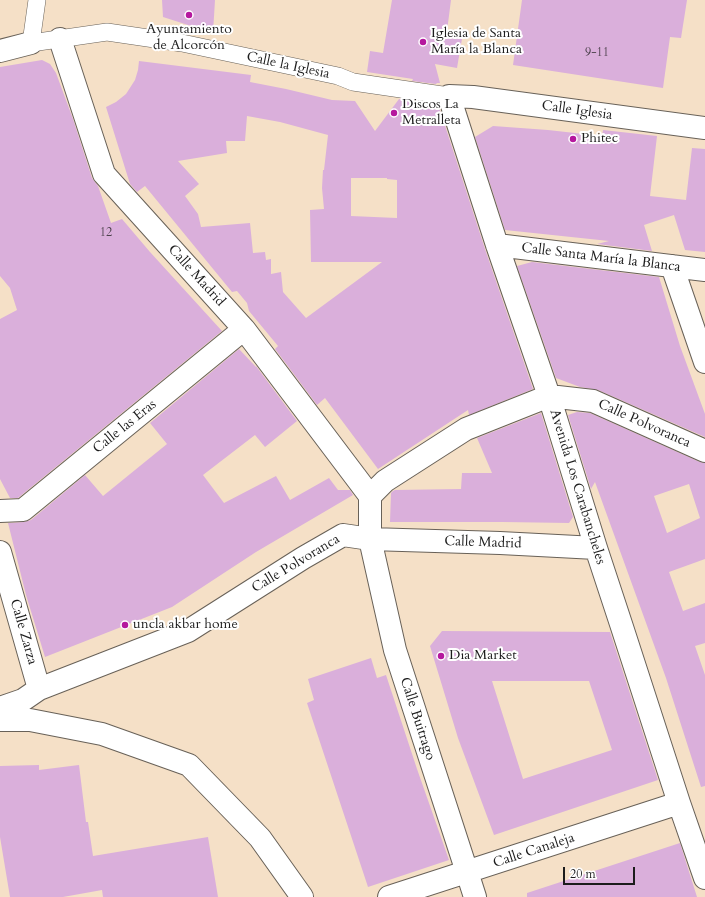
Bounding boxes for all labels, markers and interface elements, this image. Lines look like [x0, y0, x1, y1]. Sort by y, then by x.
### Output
marker: Ayuntamiento de Alcorcón [184, 10, 194, 20]
place label: Ayuntamiento de Alcorcón [146, 22, 232, 54]
place label: Iglesia de Santa María la Blanca [431, 26, 522, 58]
marker: Iglesia de Santa María la Blanca [418, 37, 428, 47]
house number: 9-11 [585, 46, 609, 60]
street label: Calle la Iglesia [245, 49, 331, 83]
place label: Discos La Metralleta [402, 97, 461, 130]
street label: Calle Iglesia [541, 98, 613, 124]
marker: Discos La Metralleta [389, 108, 399, 118]
place label: Phitec [581, 131, 618, 147]
marker: Phitec [568, 134, 578, 144]
house number: 12 [100, 226, 112, 240]
street label: Calle Santa María la Blanca [520, 240, 682, 276]
street label: Calle Madrid [164, 242, 228, 310]
street label: Calle las Eras [90, 396, 160, 458]
street label: Calle Polvoranca [595, 396, 693, 452]
street label: Avenida Los Carabancheles [545, 407, 609, 567]
street label: Calle Polvoranca [249, 531, 343, 597]
street label: Calle Madrid [444, 533, 522, 553]
street label: Calle Zarza [6, 597, 40, 667]
place label: uncla akbar home [133, 617, 238, 633]
marker: uncla akbar home [120, 620, 130, 630]
place label: Dia Market [449, 648, 517, 664]
marker: Dia Market [436, 651, 446, 661]
street label: Calle Buitrago [396, 675, 438, 763]
street label: Calle Canaleja [491, 830, 577, 872]
scale bar [565, 859, 637, 885]
text: 20 m [570, 866, 596, 882]

